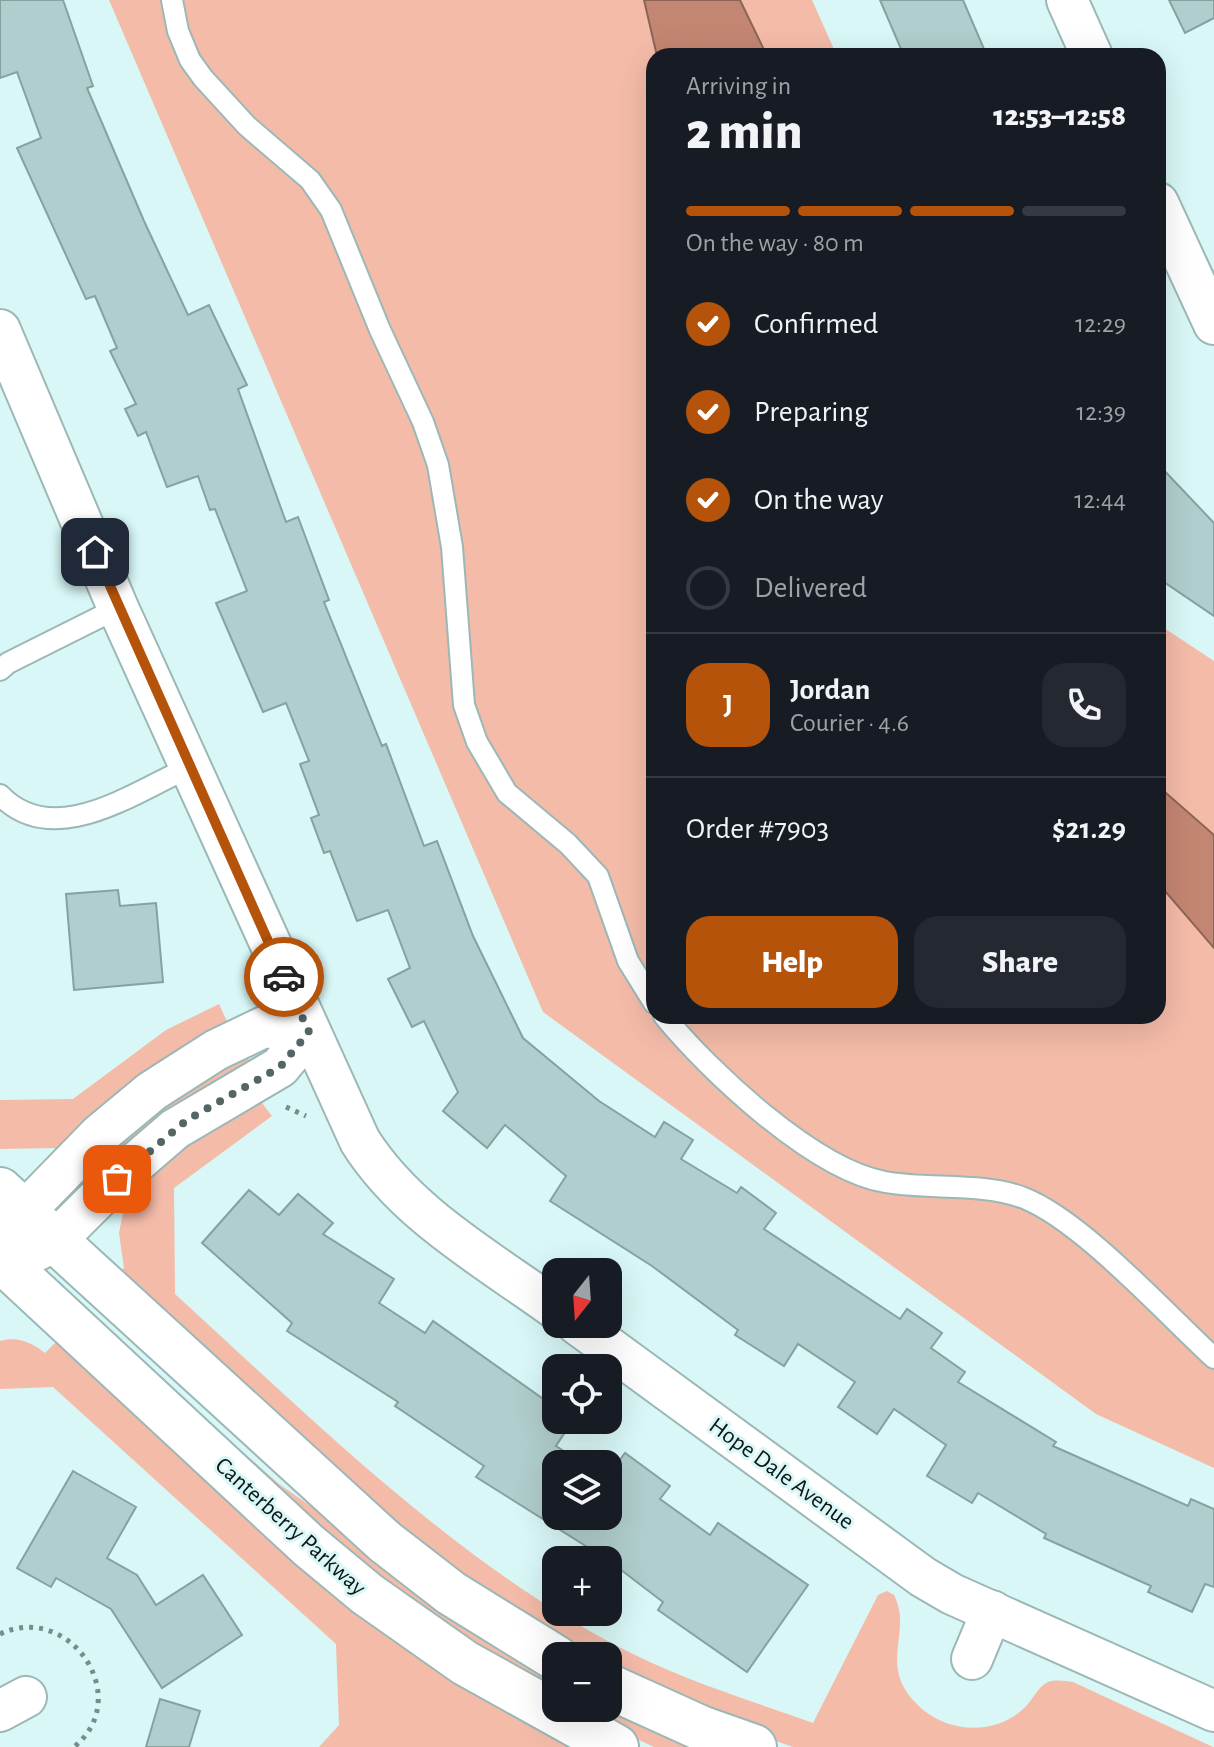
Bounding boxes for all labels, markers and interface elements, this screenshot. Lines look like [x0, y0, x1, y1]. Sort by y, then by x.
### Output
text: Arriving in [686, 73, 791, 99]
text: 12:53–12:58 [993, 101, 1126, 131]
text: 2 min [686, 106, 802, 158]
text: On the way · 80 m [686, 230, 864, 256]
icon: check [686, 302, 730, 346]
text: Confirmed [754, 309, 878, 339]
text: 12:29 [1075, 311, 1126, 337]
icon: check [686, 390, 730, 434]
text: Preparing [754, 397, 869, 427]
text: 12:39 [1076, 399, 1126, 425]
icon: check [686, 478, 730, 522]
text: On the way [754, 485, 883, 515]
text: 12:44 [1074, 487, 1126, 513]
pin [61, 518, 129, 586]
icon: home [73, 530, 117, 574]
text: Delivered [754, 573, 867, 603]
button: phone [1042, 663, 1126, 747]
text: Jordan [790, 675, 870, 705]
text: J [723, 690, 733, 720]
text: Courier · 4.6 [790, 710, 909, 736]
text: Order #7903 [686, 814, 829, 844]
text: $21.29 [1052, 814, 1126, 844]
button: Help [686, 916, 898, 1008]
button: Share [914, 916, 1126, 1008]
courier [244, 937, 324, 1017]
icon: car [262, 955, 306, 999]
pin [83, 1145, 151, 1213]
icon: bag [95, 1157, 139, 1201]
north arrow [542, 1258, 622, 1338]
map controls [542, 1258, 622, 1722]
button: locate [542, 1354, 622, 1434]
street label: Hope Dale Avenue [705, 1413, 858, 1534]
button: layers [542, 1450, 622, 1530]
street label: Canterberry Parkway [210, 1453, 370, 1600]
button: + [542, 1546, 622, 1626]
button: − [542, 1642, 622, 1722]

